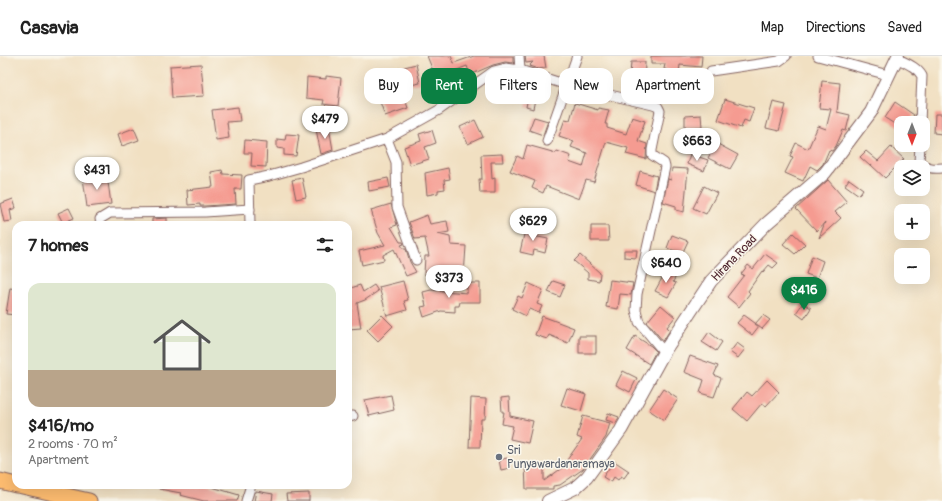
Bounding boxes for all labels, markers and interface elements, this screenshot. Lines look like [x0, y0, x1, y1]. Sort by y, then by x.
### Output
text: Casavia [20, 16, 79, 40]
text: Map [761, 19, 784, 36]
text: Directions [806, 19, 865, 36]
text: Saved [887, 19, 922, 36]
chip: Buy [364, 68, 413, 104]
chip: Rent [421, 68, 477, 104]
chip: Filters [485, 68, 551, 104]
chip: New [559, 68, 613, 104]
chip: Apartment [621, 68, 714, 104]
pin: $479 [301, 106, 349, 140]
text: $479 [311, 111, 339, 127]
north arrow [894, 116, 930, 152]
map controls [894, 116, 930, 284]
pin: $663 [673, 128, 721, 162]
text: $663 [682, 133, 712, 149]
pin: $431 [73, 157, 121, 191]
button: layers [894, 160, 930, 196]
text: $431 [84, 162, 110, 178]
button: + [894, 204, 930, 240]
pin: $629 [509, 208, 557, 242]
text: $629 [519, 213, 547, 229]
street label: Hirana Road [708, 232, 760, 285]
icon: filters [314, 234, 336, 256]
text: 7 homes [28, 235, 88, 256]
button: − [894, 248, 930, 284]
pin: $640 [642, 250, 690, 284]
text: $640 [650, 255, 682, 271]
pin: $373 [425, 265, 473, 299]
text: $373 [435, 270, 463, 286]
pin: $416 [780, 277, 828, 311]
text: $416 [790, 282, 818, 298]
icon: home [146, 309, 218, 381]
text: $416/mo [28, 415, 94, 436]
text: 2 rooms · 70 m² [28, 436, 118, 452]
place label: Sri Punyawardanaramaya [507, 443, 615, 472]
text: Apartment [28, 452, 89, 468]
marker: Sri Punyawardanaramaya [494, 452, 504, 462]

